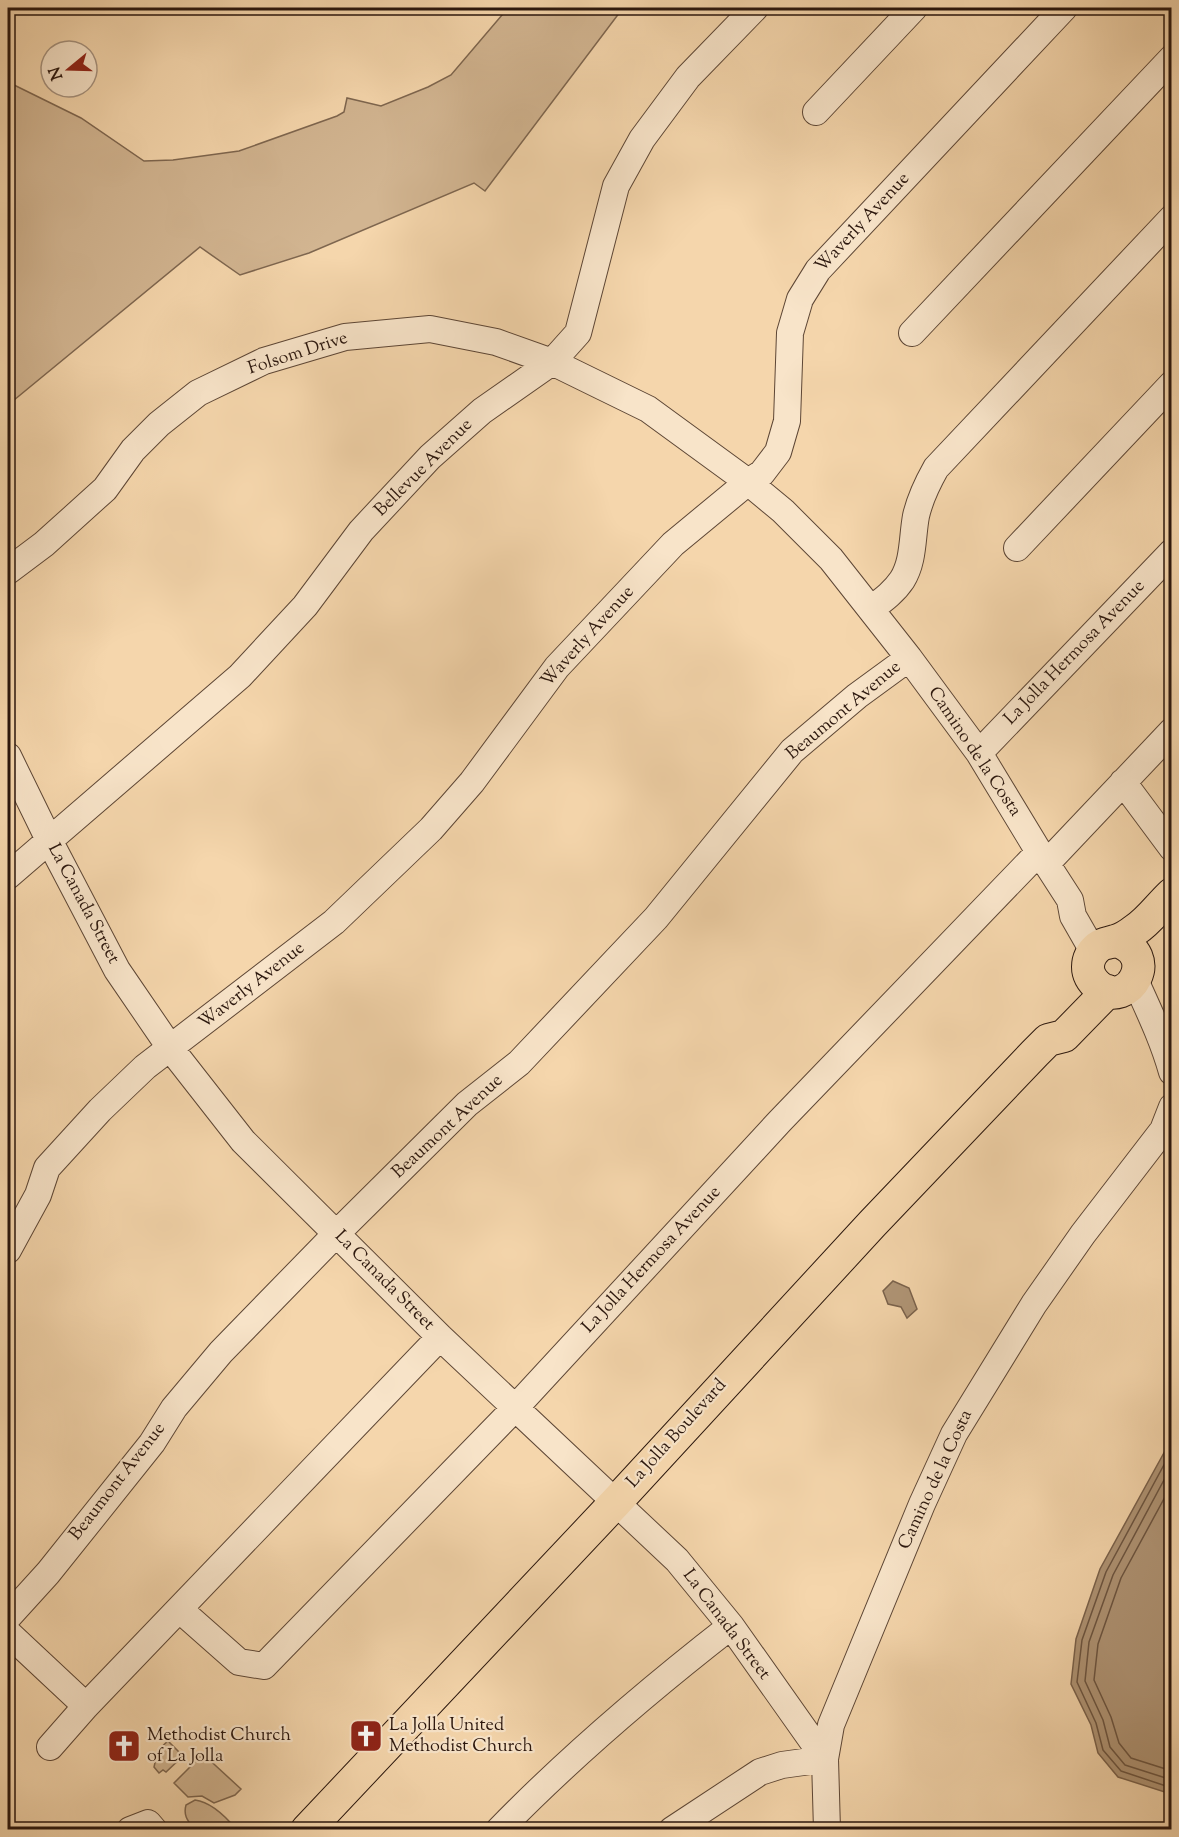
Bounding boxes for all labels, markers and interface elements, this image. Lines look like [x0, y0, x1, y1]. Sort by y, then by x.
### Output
north arrow [39, 39, 99, 99]
text: N [44, 63, 70, 83]
street label: Waverly Avenue [810, 167, 916, 279]
street label: Folsom Drive [245, 326, 351, 382]
street label: Bellevue Avenue [369, 413, 479, 523]
street label: La Jolla Hermosa Avenue [998, 574, 1152, 732]
street label: Waverly Avenue [535, 580, 641, 694]
street label: Beaumont Avenue [781, 655, 907, 767]
street label: Camino de la Costa [921, 682, 1027, 822]
street label: La Canada Street [40, 839, 126, 969]
street label: Waverly Avenue [193, 936, 311, 1036]
street label: Beaumont Avenue [387, 1069, 509, 1185]
street label: La Jolla Hermosa Avenue [577, 1180, 727, 1340]
street label: La Canada Street [328, 1225, 440, 1337]
street label: La Jolla Boulevard [621, 1374, 733, 1494]
street label: Camino de la Costa [892, 1406, 980, 1554]
street label: Beaumont Avenue [64, 1418, 172, 1546]
street label: La Canada Street [676, 1564, 776, 1686]
place label: La Jolla United Methodist Church [389, 1713, 533, 1760]
church icon: La Jolla United Methodist Church [348, 1718, 384, 1754]
place label: Methodist Church of La Jolla [147, 1723, 291, 1770]
church icon: Methodist Church of La Jolla [106, 1728, 142, 1764]

